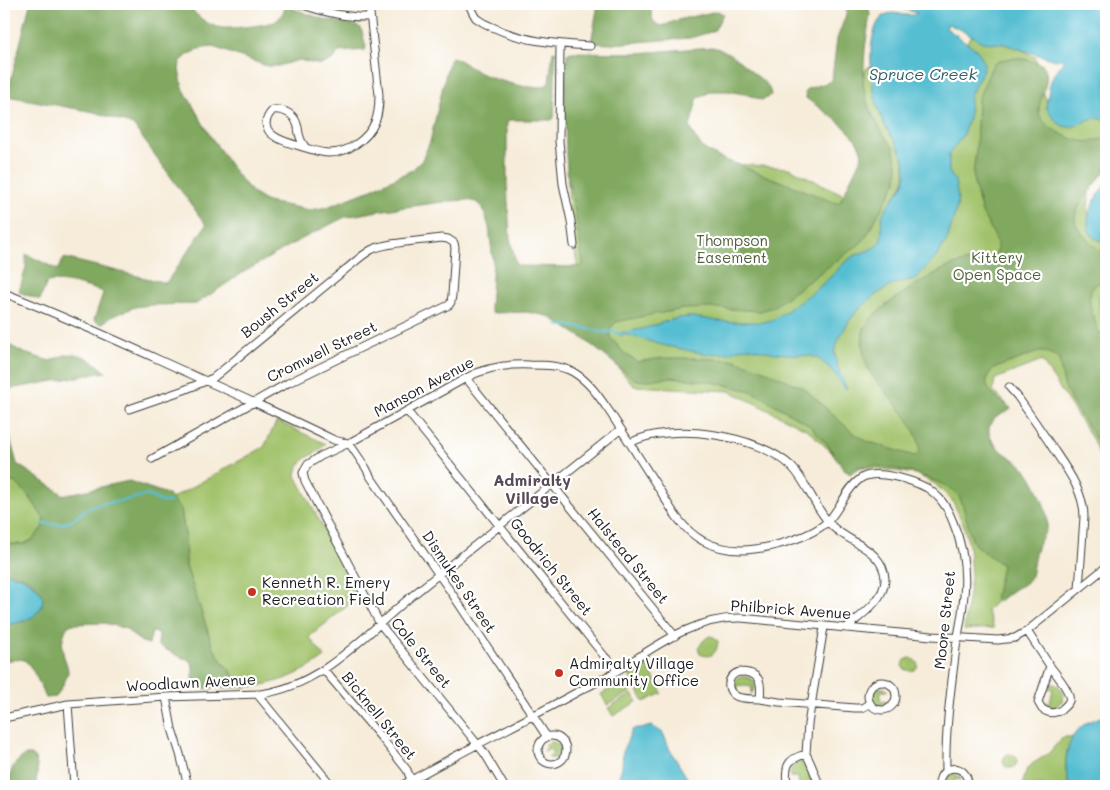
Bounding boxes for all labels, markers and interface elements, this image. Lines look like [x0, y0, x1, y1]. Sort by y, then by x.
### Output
water label: Spruce Creek [869, 63, 977, 84]
park label: Thompson Easement [696, 230, 768, 267]
park label: Kittery Open Space [953, 247, 1041, 284]
street label: Boush Street [236, 267, 322, 342]
street label: Cromwell Street [263, 316, 380, 386]
street label: Manson Avenue [370, 351, 477, 421]
district label: Admiralty Village [493, 469, 571, 508]
street label: Halstead Street [584, 503, 674, 608]
street label: Goodrich Street [506, 513, 597, 619]
street label: Dismukes Street [418, 526, 502, 637]
street label: Moore Street [929, 570, 959, 670]
place label: Kenneth R. Emery Recreation Field [262, 572, 390, 609]
marker: Kenneth R. Emery Recreation Field [246, 586, 258, 598]
street label: Philbrick Avenue [730, 595, 852, 623]
street label: Cole Street [387, 613, 456, 692]
place label: Admiralty Village Community Office [569, 653, 699, 690]
street label: Bicknell Street [338, 667, 422, 764]
marker: Admiralty Village Community Office [553, 667, 565, 679]
street label: Woodlawn Avenue [125, 669, 256, 695]

